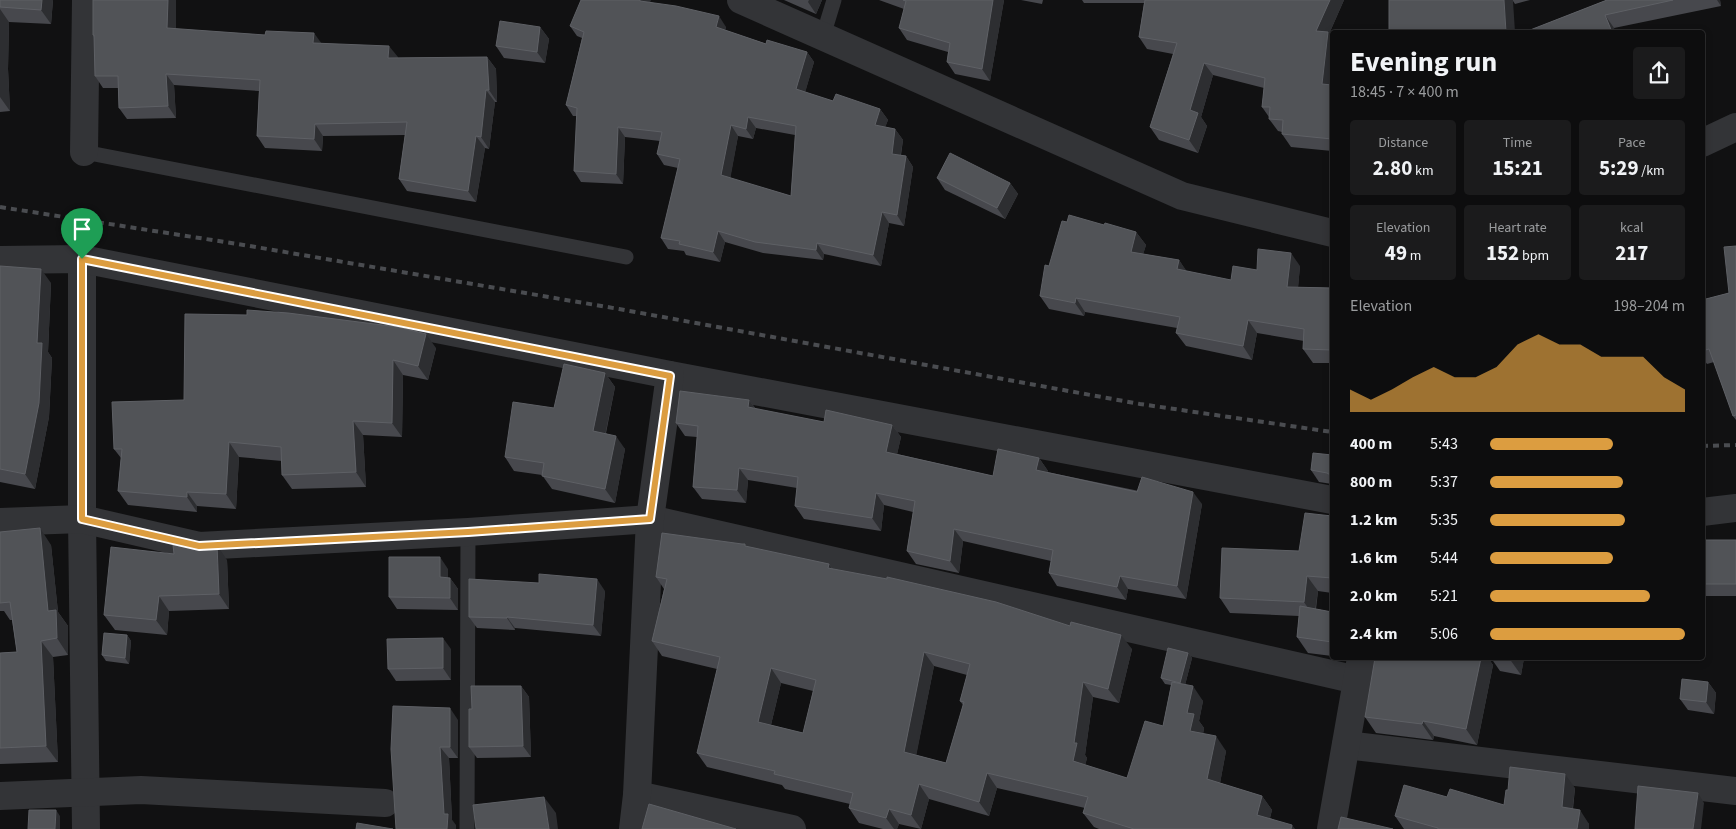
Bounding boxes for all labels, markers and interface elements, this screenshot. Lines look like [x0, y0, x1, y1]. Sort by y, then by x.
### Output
text: Evening run [1350, 42, 1497, 82]
button: share [1633, 47, 1685, 99]
text: 18:45 · 7 × 400 m [1350, 81, 1459, 103]
text: Distance [1378, 133, 1428, 153]
text: Time [1503, 133, 1532, 153]
text: Pace [1618, 133, 1646, 153]
text: 2.80 [1373, 153, 1412, 183]
text: 15:21 [1492, 153, 1543, 183]
text: 5:29 [1599, 153, 1638, 183]
text: km [1412, 161, 1434, 181]
text: /km [1638, 161, 1665, 181]
pin [61, 208, 103, 259]
icon: arrive [68, 215, 96, 243]
text: Elevation [1376, 218, 1430, 238]
text: Heart rate [1488, 218, 1547, 238]
text: kcal [1620, 218, 1644, 238]
text: 49 [1385, 238, 1407, 268]
text: 152 [1486, 238, 1519, 268]
text: 217 [1615, 238, 1648, 268]
text: m [1407, 246, 1421, 266]
text: bpm [1519, 246, 1549, 266]
text: Elevation [1350, 295, 1412, 317]
text: 198–204 m [1613, 295, 1685, 317]
text: 400 m [1350, 433, 1392, 455]
text: 5:43 [1430, 433, 1458, 455]
text: 800 m [1350, 471, 1392, 493]
text: 5:37 [1430, 471, 1458, 493]
text: 1.2 km [1350, 509, 1397, 531]
text: 5:35 [1430, 509, 1458, 531]
text: 1.6 km [1350, 547, 1397, 569]
text: 5:44 [1430, 547, 1458, 569]
text: 2.0 km [1350, 585, 1397, 607]
text: 5:21 [1430, 585, 1458, 607]
text: 2.4 km [1350, 623, 1397, 645]
text: 5:06 [1430, 623, 1458, 645]

